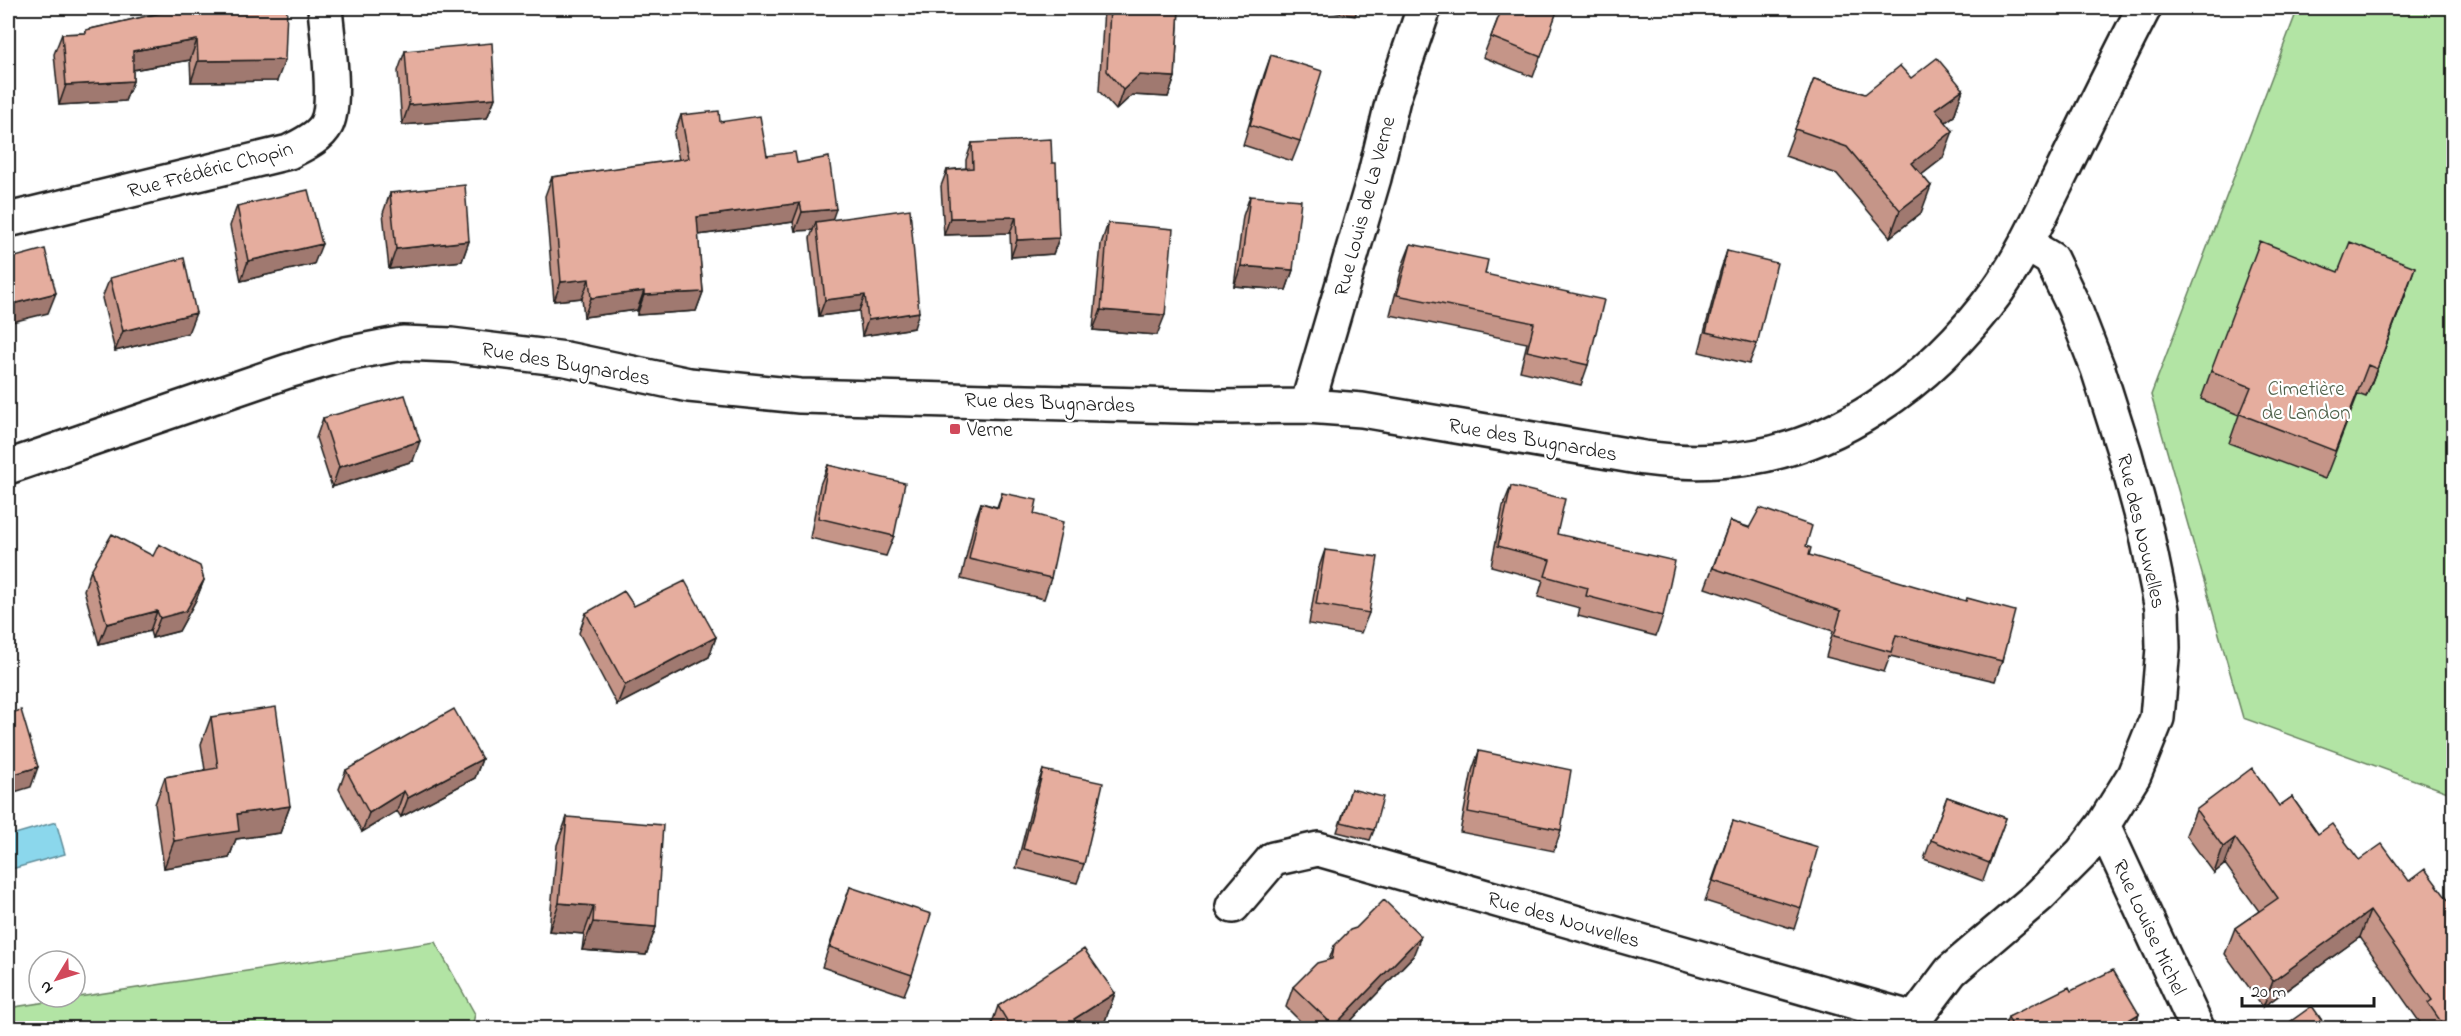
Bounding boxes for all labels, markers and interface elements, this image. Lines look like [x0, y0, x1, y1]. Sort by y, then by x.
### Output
street label: Rue Louis de La Verne [1328, 113, 1405, 300]
street label: Rue Frédéric Chopin [124, 134, 297, 207]
street label: Rue des Bugnardes [478, 335, 652, 397]
park label: Cimetière de Landon [2262, 375, 2351, 429]
street label: Rue des Bugnardes [964, 386, 1136, 424]
street label: Rue des Bugnardes [1445, 411, 1619, 473]
place label: Verne [966, 416, 1013, 446]
marker: Verne [948, 422, 962, 436]
street label: Rue des Nouvelles [2108, 451, 2172, 612]
street label: Rue Louise Michel [2104, 855, 2193, 1001]
street label: Rue des Nouvelles [1484, 885, 1643, 957]
north arrow [27, 949, 87, 1009]
scale bar [2242, 970, 2374, 1008]
text: N [34, 975, 60, 999]
text: 20 m [2251, 980, 2286, 1006]

